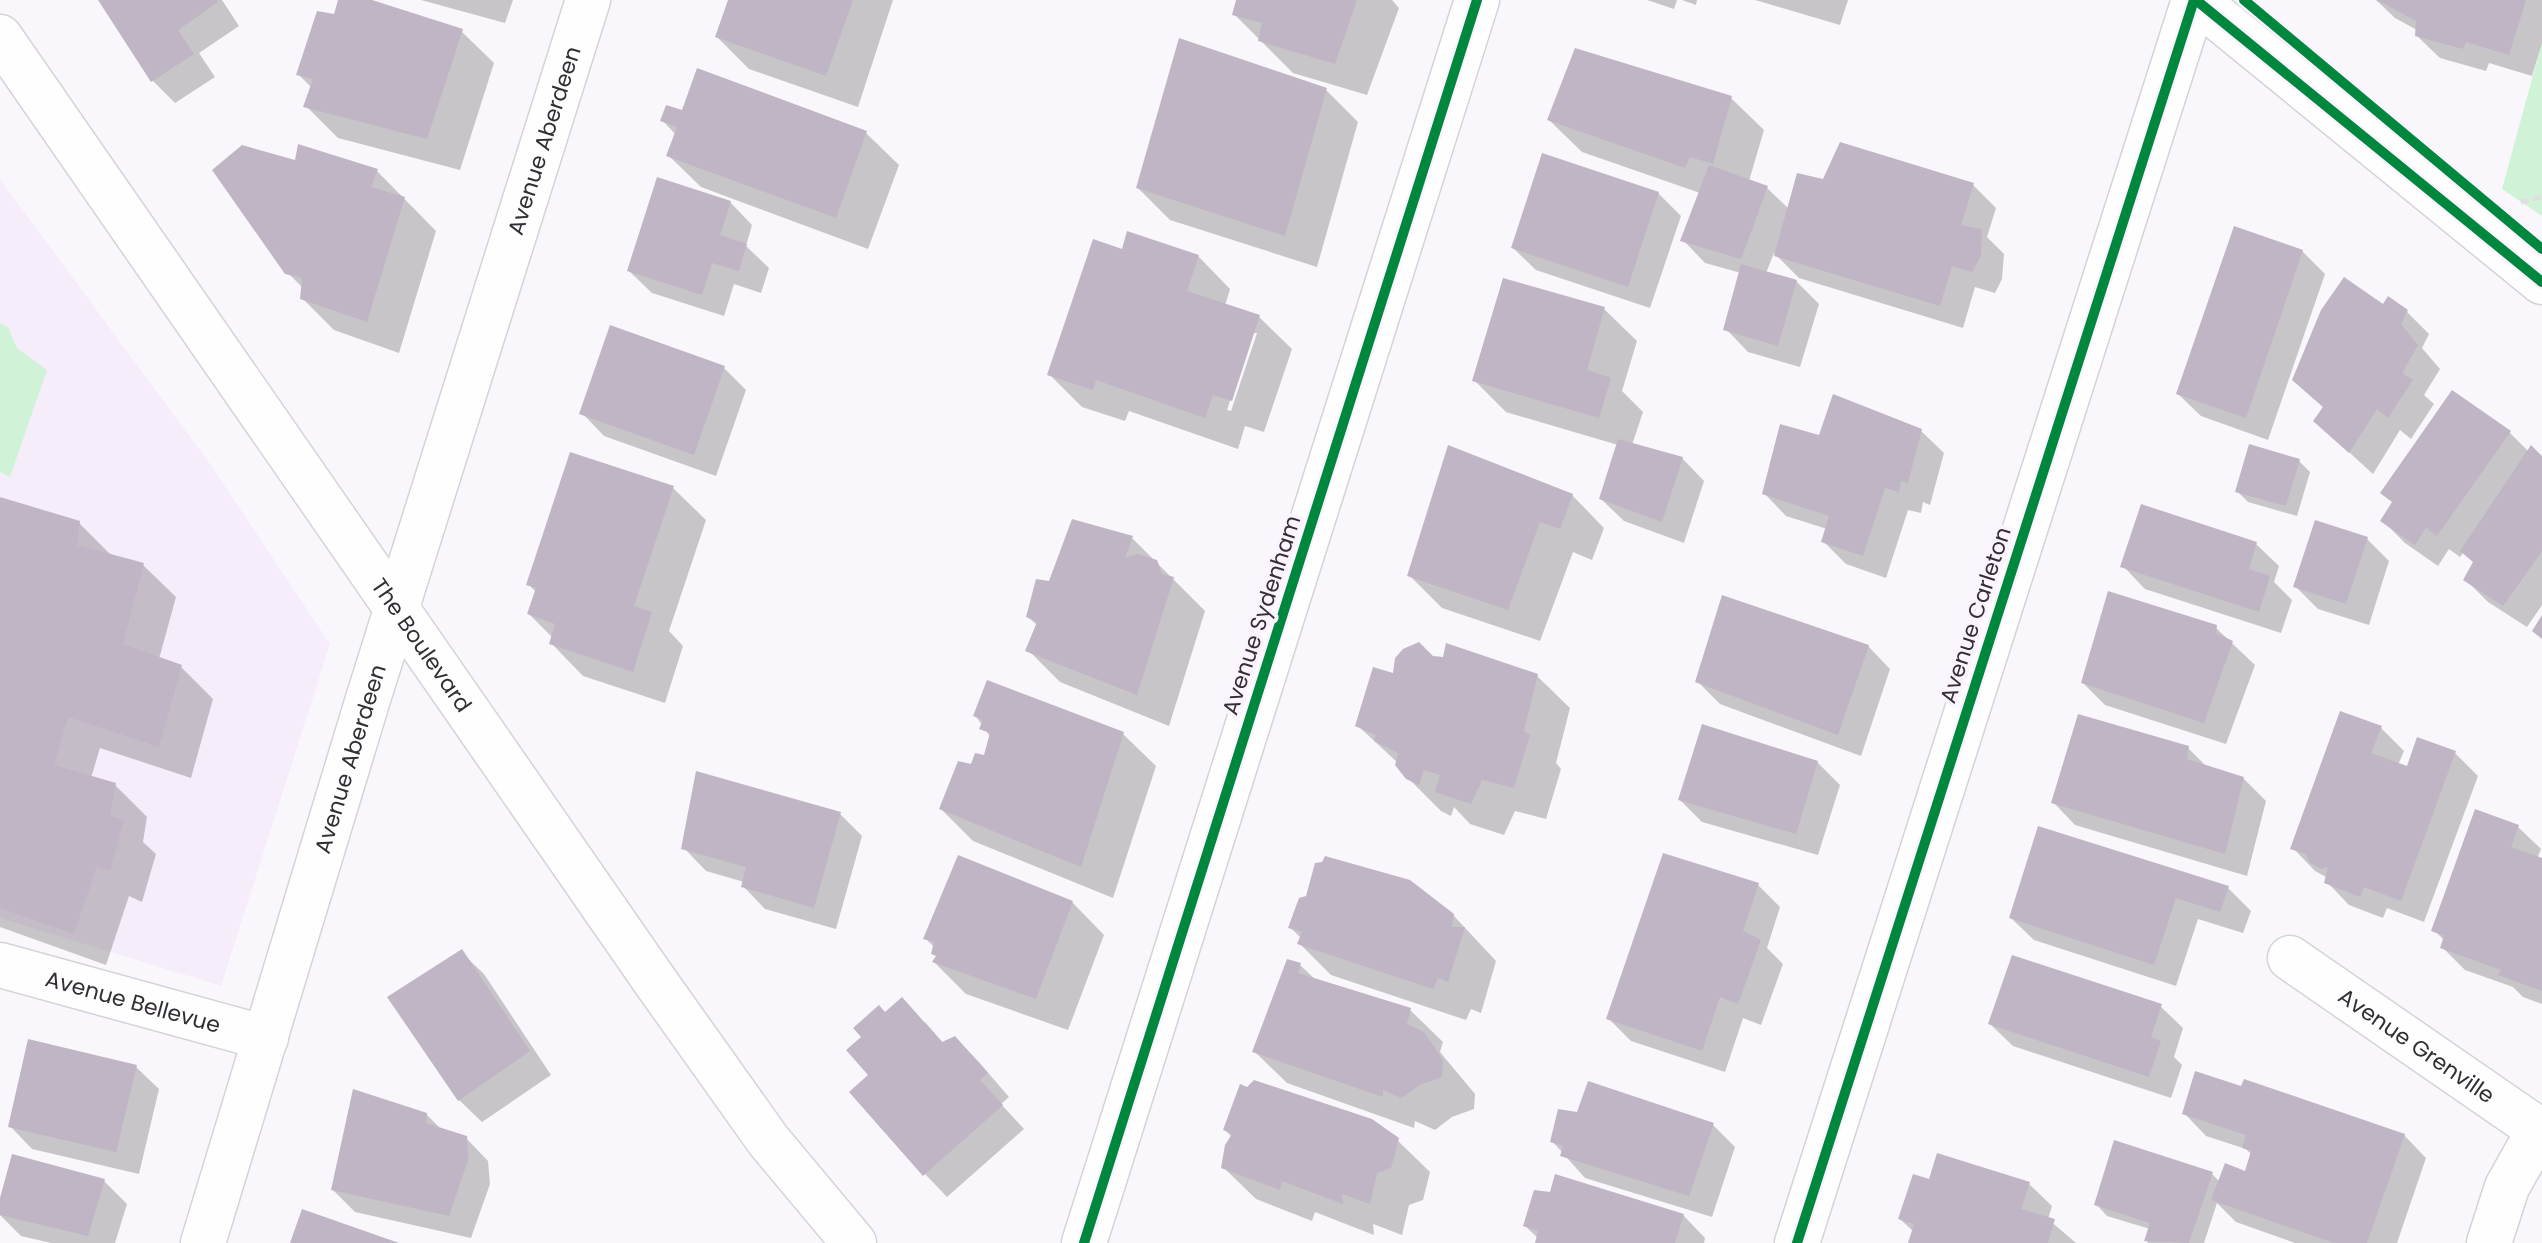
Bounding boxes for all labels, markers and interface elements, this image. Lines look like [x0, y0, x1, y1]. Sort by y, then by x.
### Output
street label: Avenue Aberdeen [500, 42, 589, 239]
street label: Avenue Sydenham [1215, 511, 1308, 719]
street label: Avenue Carleton [1932, 523, 2019, 707]
street label: The Boulevard [364, 572, 479, 718]
street label: Avenue Aberdeen [307, 660, 394, 857]
street label: Avenue Bellevue [42, 963, 224, 1041]
street label: Avenue Grenville [2332, 981, 2501, 1111]

